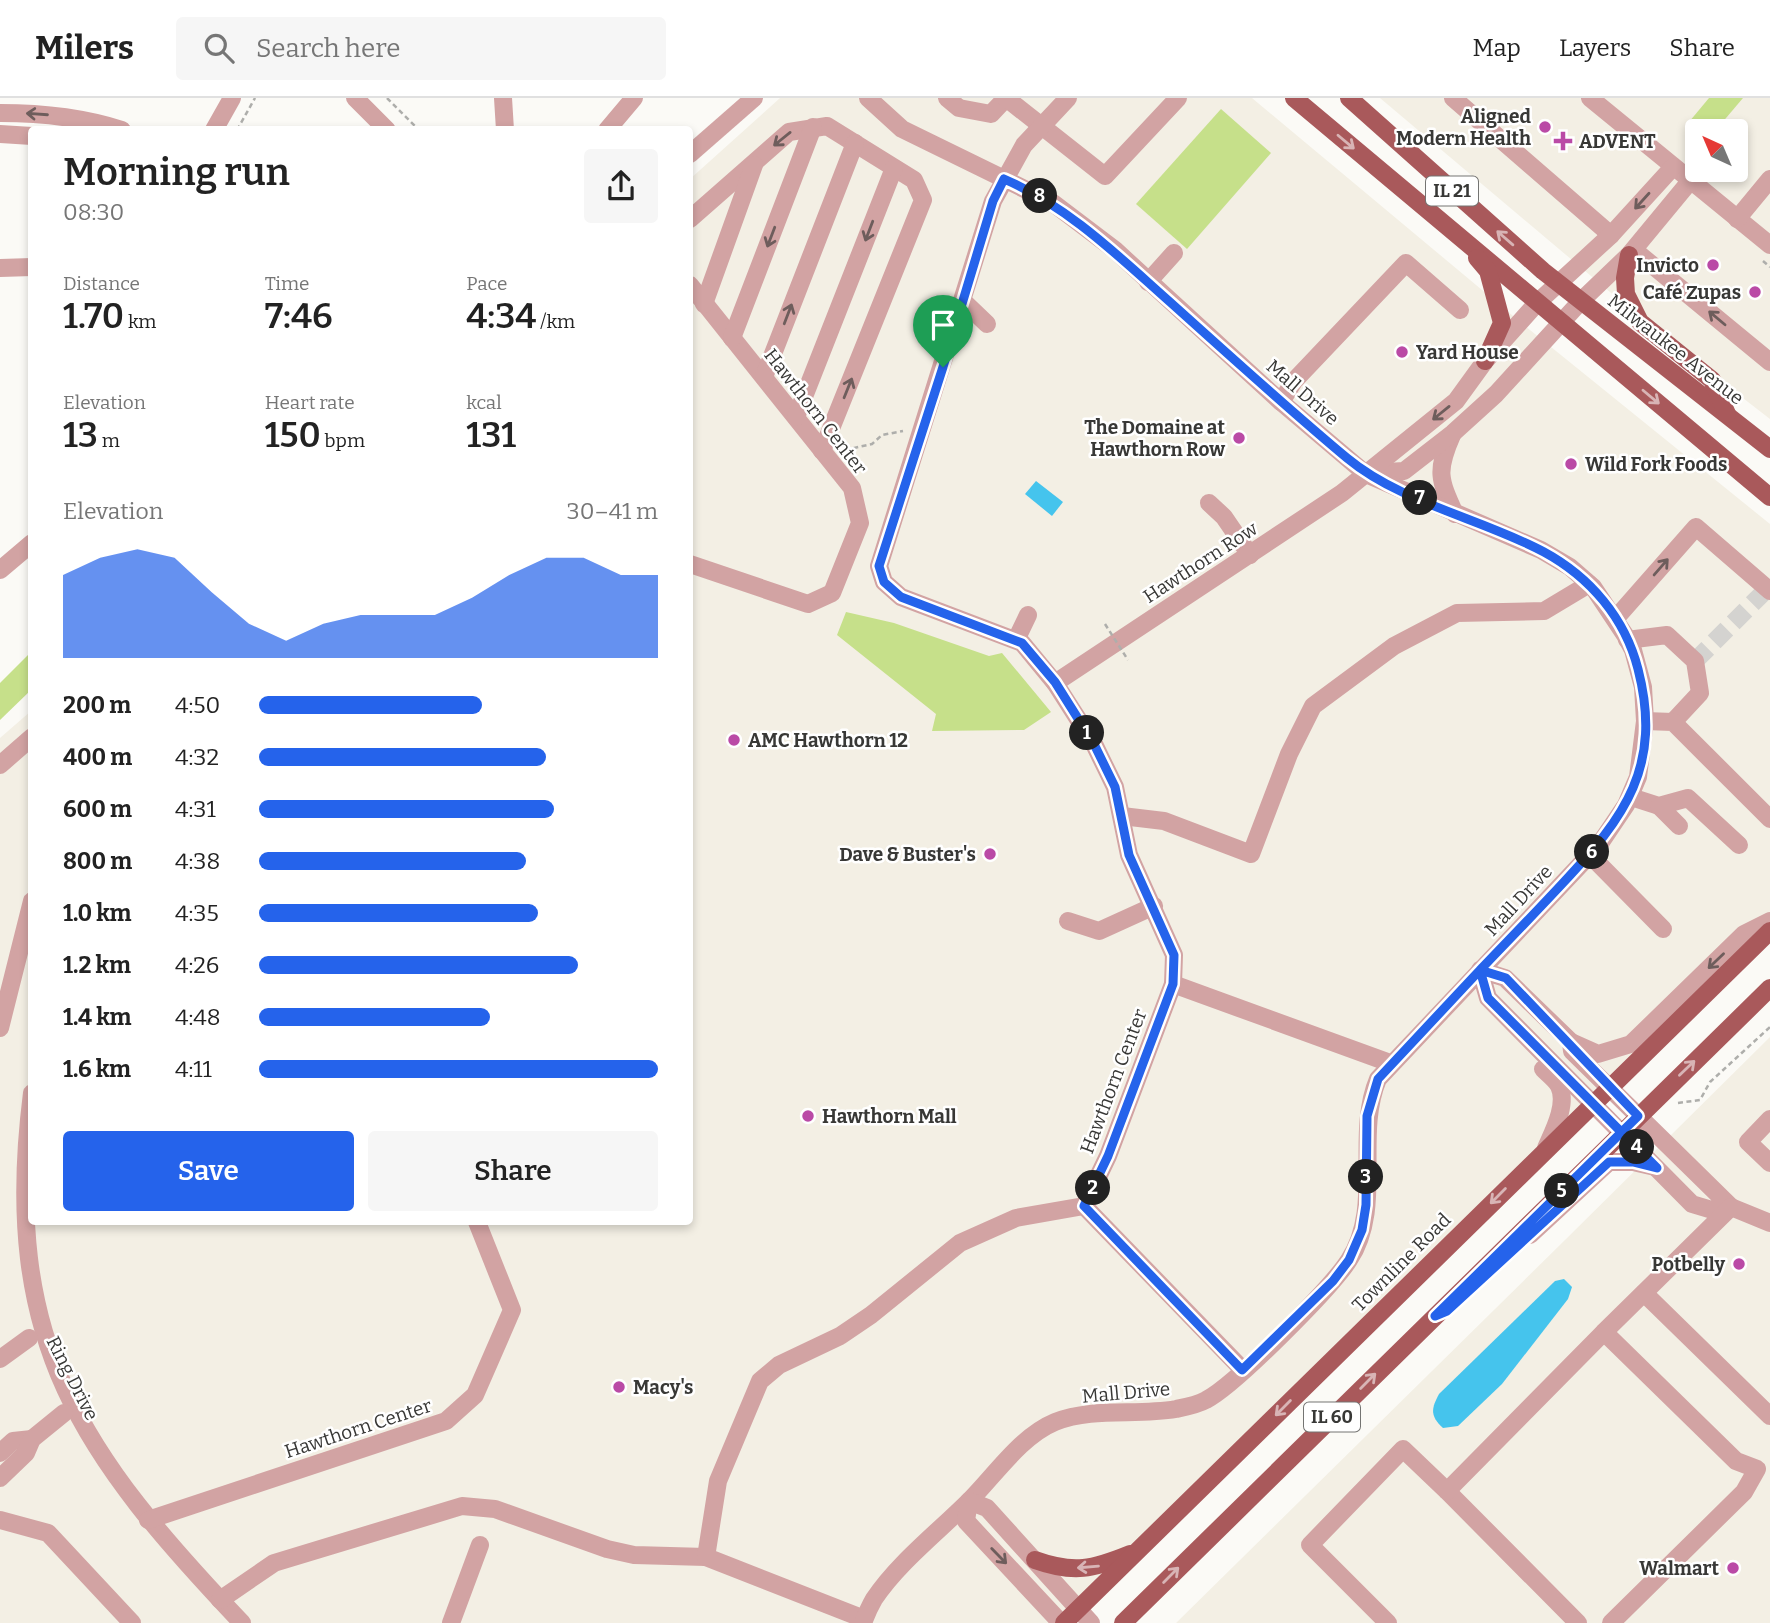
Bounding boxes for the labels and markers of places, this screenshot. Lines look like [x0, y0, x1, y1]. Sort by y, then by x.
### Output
place label: Aligned Modern Health [1396, 105, 1532, 150]
marker: Aligned Modern Health [1537, 119, 1553, 135]
place label: ADVENT [1579, 130, 1656, 153]
marker: ADVENT [1553, 131, 1573, 151]
pin: 8 [1023, 178, 1058, 214]
place label: Invicto [1636, 254, 1699, 277]
marker: Invicto [1705, 257, 1721, 273]
place label: Café Zupas [1643, 281, 1741, 304]
marker: Café Zupas [1747, 284, 1763, 300]
pin [913, 295, 973, 367]
place label: Yard House [1416, 341, 1519, 364]
marker: Yard House [1394, 344, 1410, 360]
place label: The Domaine at Hawthorn Row [1084, 416, 1225, 461]
marker: The Domaine at Hawthorn Row [1231, 430, 1247, 446]
place label: Wild Fork Foods [1585, 453, 1727, 476]
marker: Wild Fork Foods [1563, 456, 1579, 472]
pin: 7 [1402, 480, 1438, 516]
pin: 1 [1070, 716, 1104, 750]
place label: AMC Hawthorn 12 [748, 729, 908, 752]
marker: AMC Hawthorn 12 [726, 732, 742, 748]
pin: 6 [1574, 834, 1610, 870]
place label: Dave & Buster's [839, 843, 976, 866]
marker: Dave & Buster's [982, 846, 998, 862]
place label: Hawthorn Mall [822, 1105, 957, 1128]
marker: Hawthorn Mall [800, 1108, 816, 1124]
pin: 4 [1620, 1130, 1654, 1164]
pin: 3 [1348, 1160, 1384, 1194]
pin: 2 [1076, 1170, 1110, 1206]
pin: 5 [1544, 1174, 1580, 1208]
place label: Potbelly [1652, 1253, 1725, 1276]
marker: Potbelly [1731, 1256, 1747, 1272]
place label: Macy's [633, 1376, 693, 1399]
marker: Macy's [611, 1379, 627, 1395]
place label: Walmart [1639, 1557, 1719, 1580]
marker: Walmart [1725, 1560, 1741, 1576]

